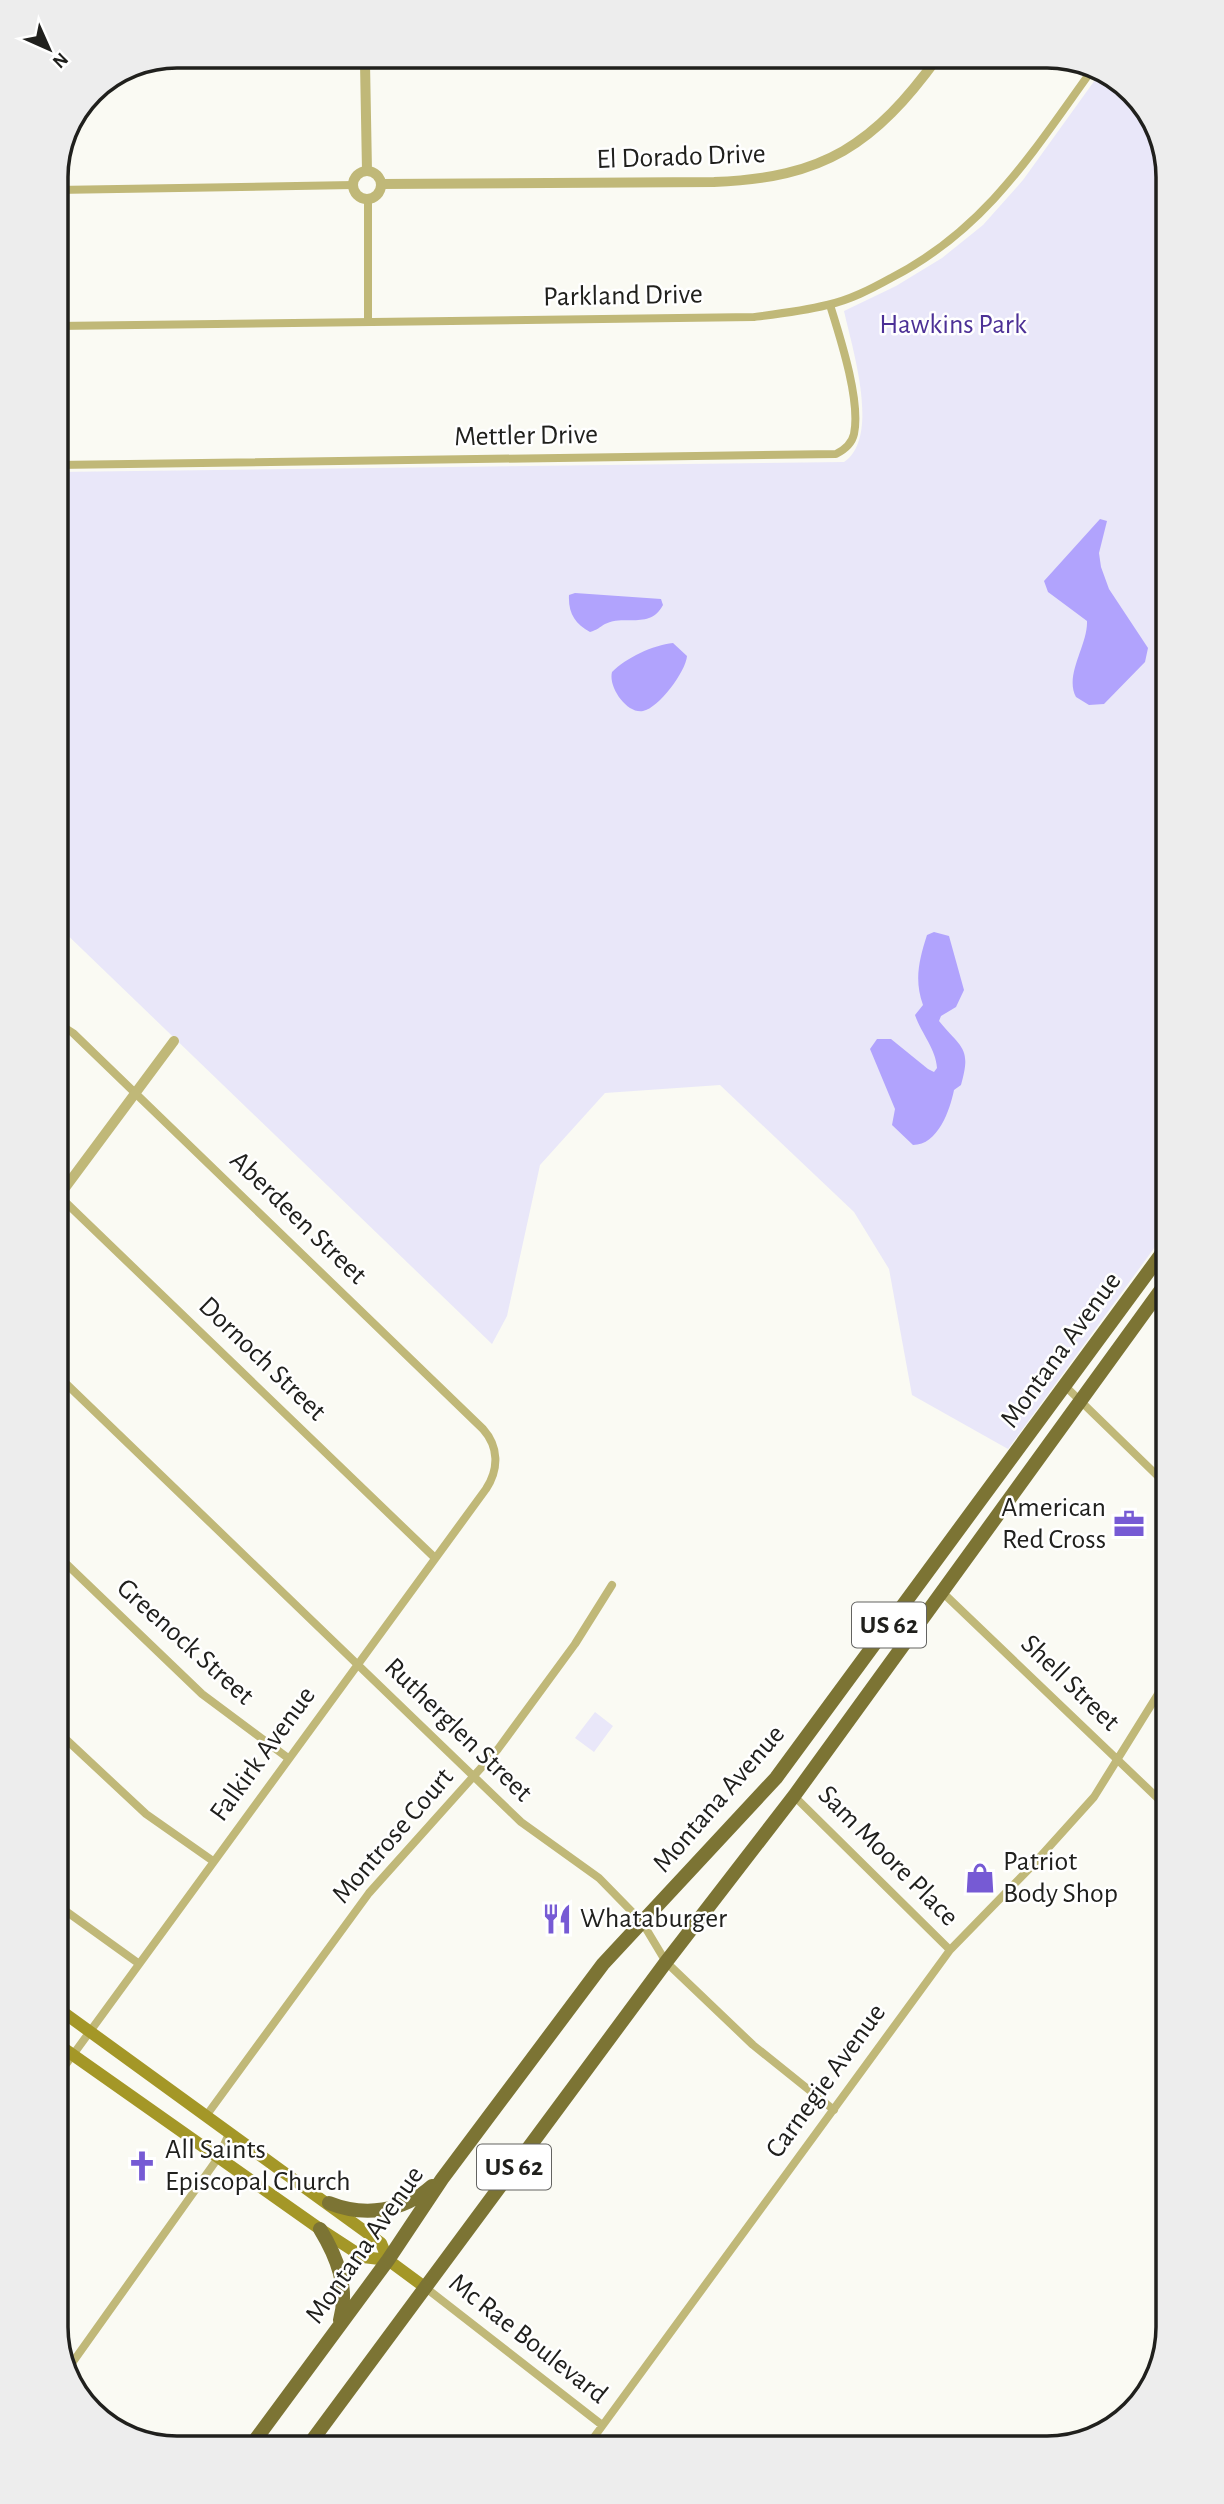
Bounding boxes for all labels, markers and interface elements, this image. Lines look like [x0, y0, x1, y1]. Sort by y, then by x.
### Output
north arrow [14, 14, 84, 84]
text: N [49, 49, 71, 71]
street label: El Dorado Drive [596, 140, 766, 174]
street label: Parkland Drive [543, 281, 703, 311]
park label: Hawkins Park [879, 311, 1027, 339]
street label: Mettler Drive [454, 421, 598, 451]
street label: Aberdeen Street [224, 1146, 372, 1290]
street label: Montana Avenue [995, 1267, 1127, 1433]
street label: Dornoch Street [193, 1292, 331, 1426]
place label: American Red Cross [1001, 1494, 1106, 1554]
office icon: American Red Cross [1112, 1507, 1146, 1541]
street label: Greenock Street [111, 1574, 259, 1710]
road number: US 62 [852, 1602, 926, 1648]
street label: Shell Street [1015, 1630, 1125, 1736]
street label: Rutherglen Street [379, 1653, 537, 1807]
street label: Falkirk Avenue [205, 1682, 321, 1826]
street label: Montana Avenue [648, 1720, 790, 1878]
street label: Montrose Court [327, 1763, 459, 1909]
street label: Sam Moore Place [812, 1780, 964, 1932]
place label: Patriot Body Shop [1003, 1848, 1118, 1908]
shop icon: Patriot Body Shop [963, 1861, 997, 1895]
restaurant icon: Whataburger [540, 1902, 574, 1936]
place label: Whataburger [580, 1905, 727, 1933]
street label: Carnegie Avenue [761, 1999, 891, 2163]
place label: All Saints Episcopal Church [165, 2136, 351, 2196]
road number: US 62 [477, 2144, 551, 2190]
church icon: All Saints Episcopal Church [125, 2149, 159, 2183]
street label: Montana Avenue [301, 2161, 429, 2329]
street label: Mc Rae Boulevard [444, 2269, 612, 2409]

